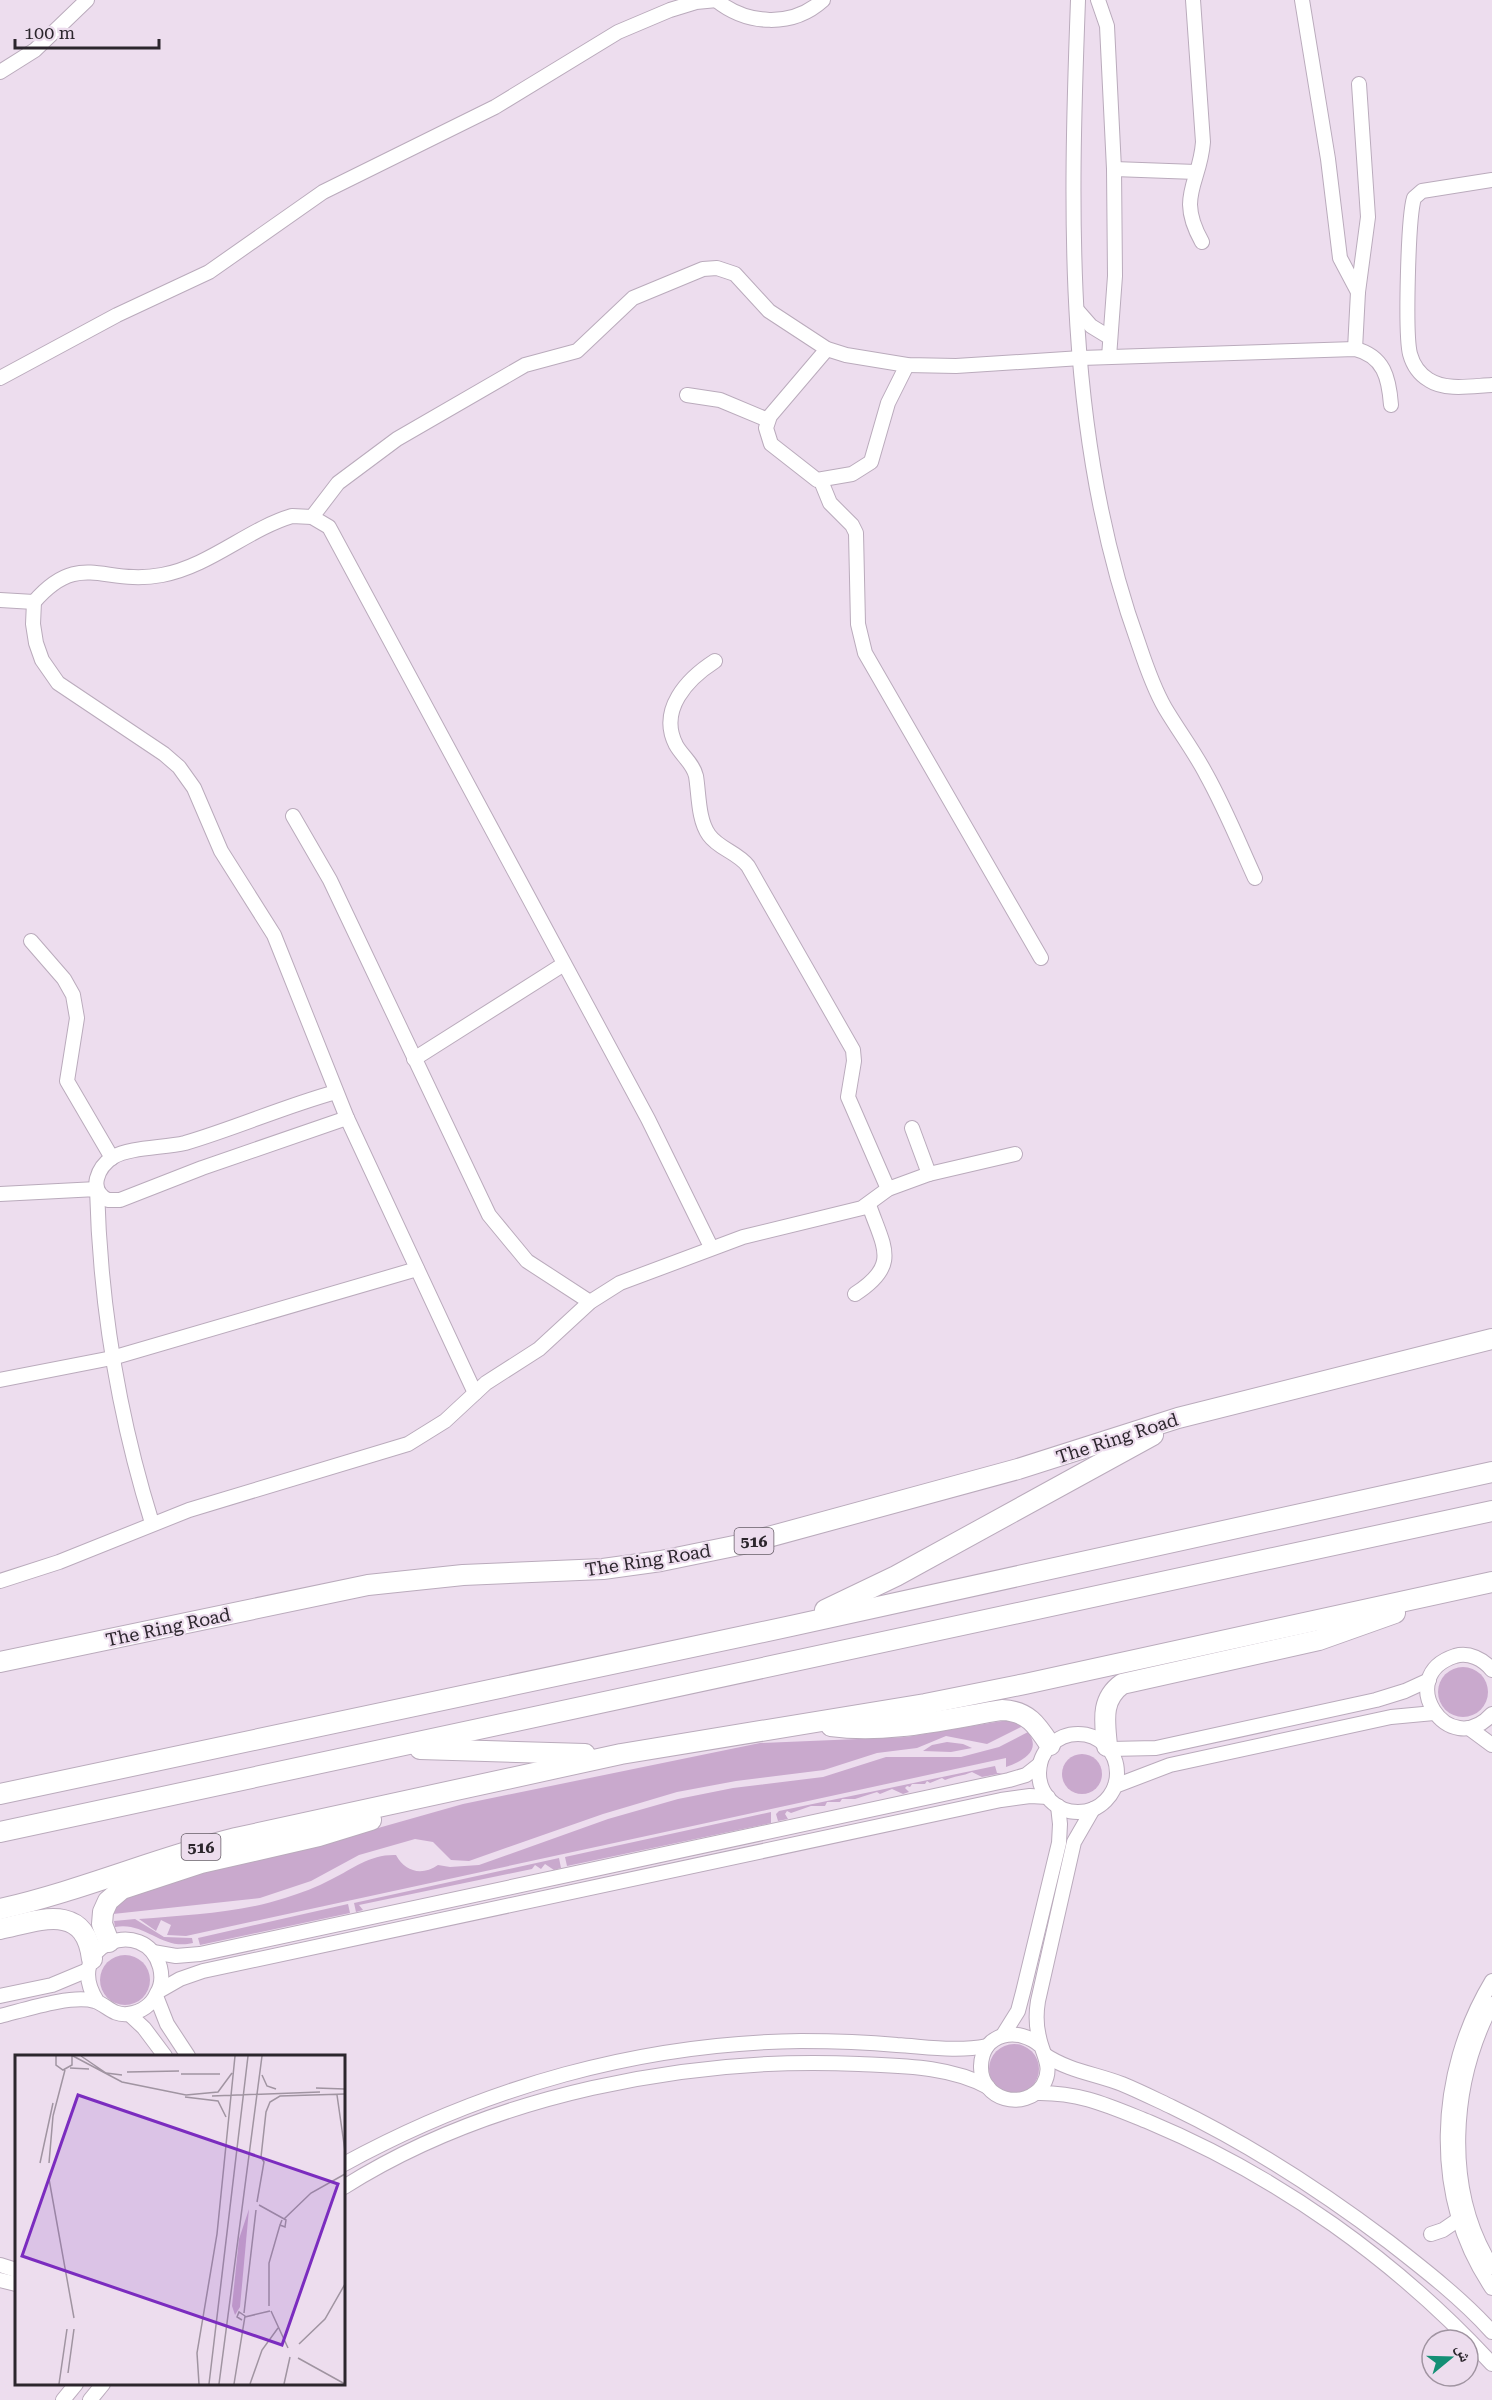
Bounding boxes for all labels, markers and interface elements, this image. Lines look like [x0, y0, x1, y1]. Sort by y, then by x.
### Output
scale bar [15, 12, 159, 50]
text: 100 m [24, 22, 75, 43]
street label: The Ring Road [1053, 1408, 1181, 1468]
road number: 516 [734, 1528, 774, 1554]
street label: The Ring Road [584, 1540, 713, 1580]
street label: The Ring Road [104, 1603, 233, 1650]
road number: 516 [182, 1834, 220, 1860]
inset map [15, 2055, 345, 2385]
north arrow [1420, 2328, 1480, 2388]
text: ش [1452, 2342, 1475, 2364]

